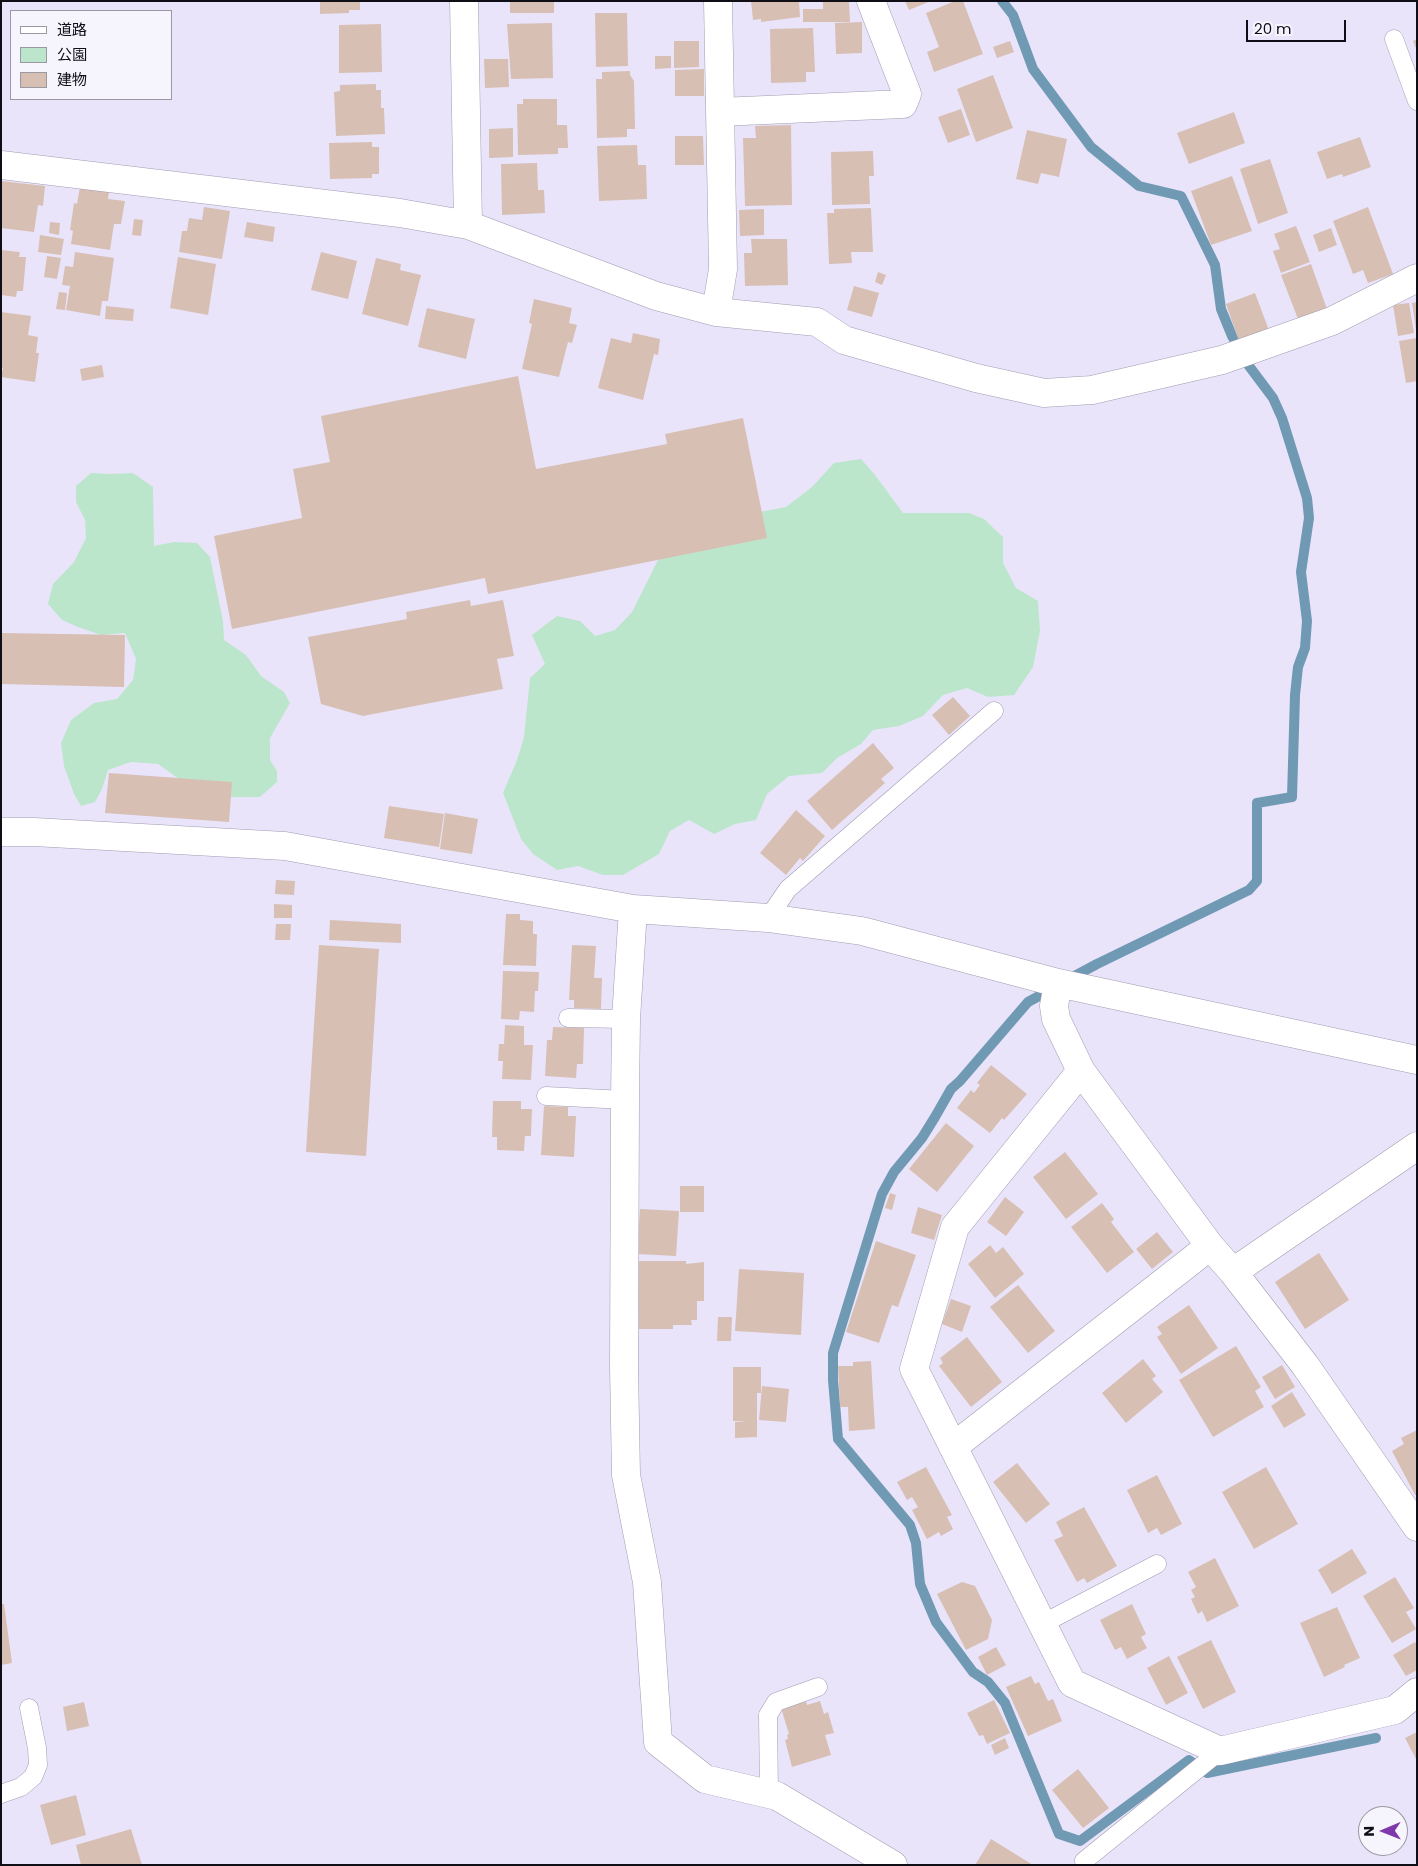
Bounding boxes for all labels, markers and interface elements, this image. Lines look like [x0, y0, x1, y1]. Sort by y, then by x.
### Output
legend [10, 10, 172, 100]
scale bar [1248, 10, 1348, 42]
text: 20 m [1254, 18, 1292, 39]
text: 道路 [57, 19, 87, 40]
text: 公園 [57, 44, 87, 65]
text: 建物 [57, 69, 87, 90]
north arrow [1358, 1806, 1408, 1856]
text: N [1359, 1826, 1379, 1837]

